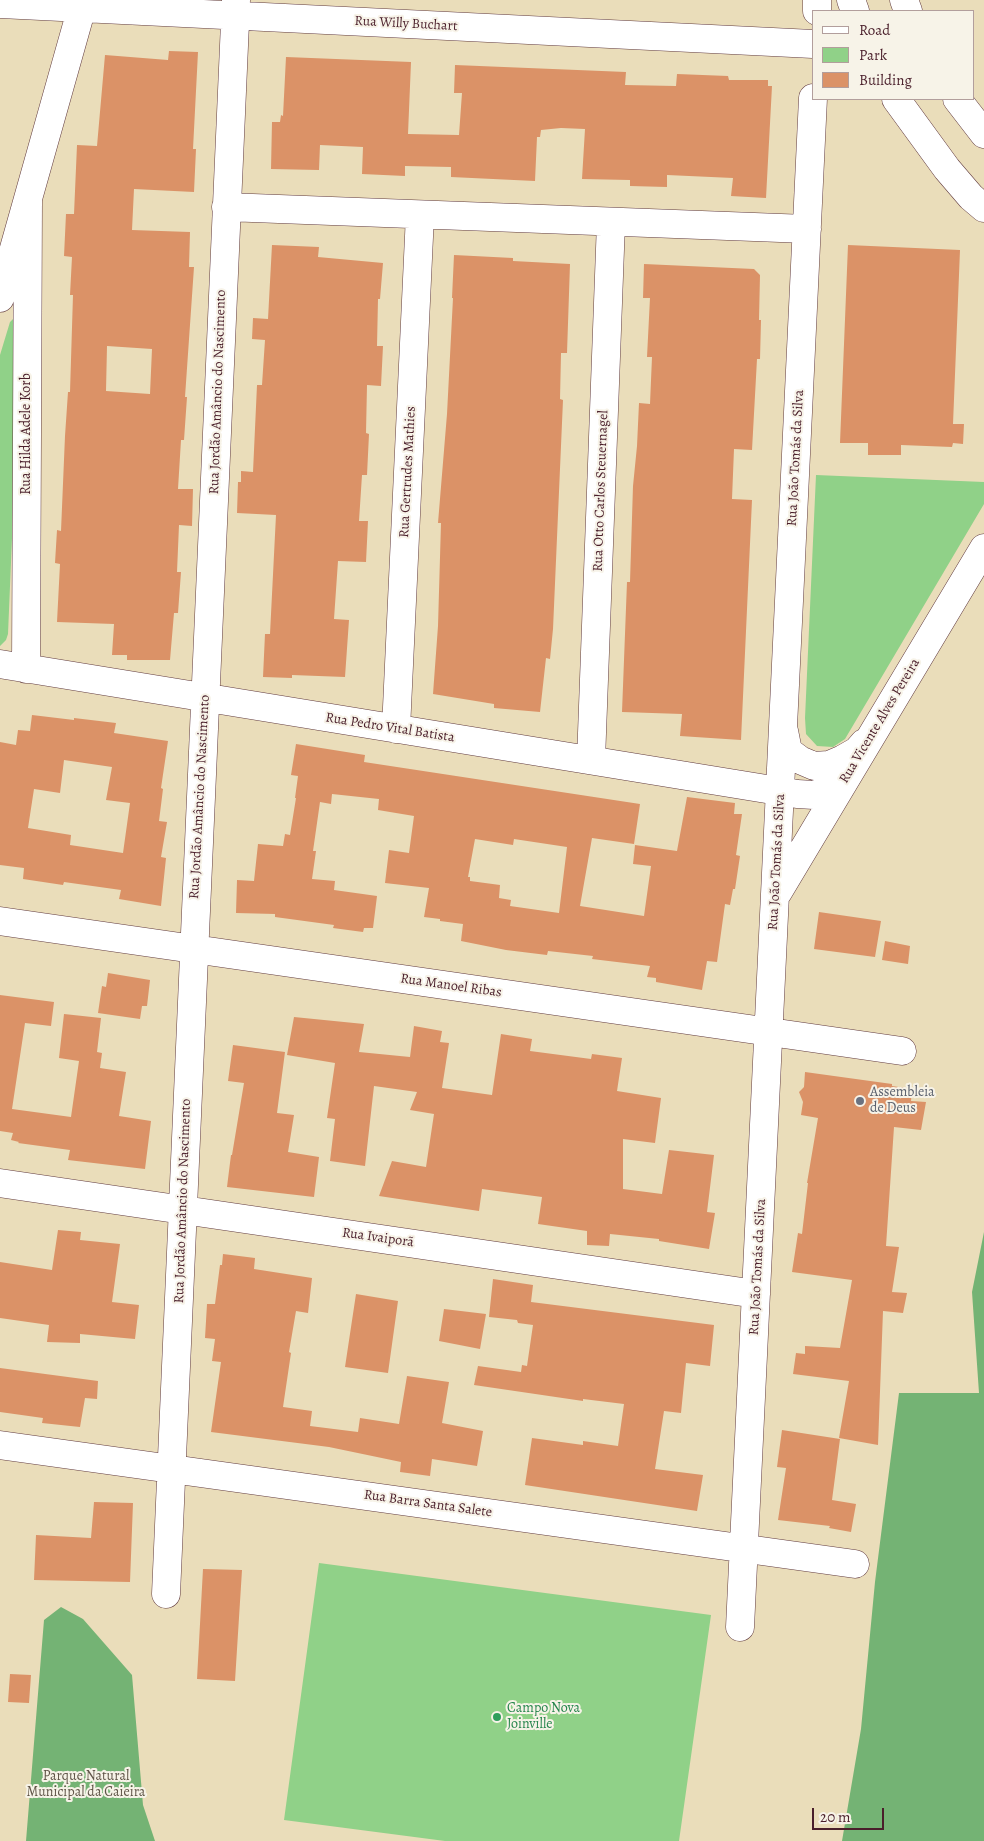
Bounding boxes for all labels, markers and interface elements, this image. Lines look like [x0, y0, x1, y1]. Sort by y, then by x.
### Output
legend [812, 10, 974, 100]
street label: Rua Willy Buchart [354, 13, 458, 35]
text: Road [859, 20, 890, 40]
text: Park [859, 45, 887, 65]
text: Building [859, 70, 912, 90]
street label: Rua Jordão Amâncio do Nascimento [206, 289, 230, 495]
street label: Rua Hilda Adele Korb [19, 373, 35, 495]
street label: Rua João Tomás da Silva [784, 389, 808, 527]
street label: Rua Gertrudes Mathies [396, 406, 420, 538]
street label: Rua Otto Carlos Steuernagel [590, 410, 612, 572]
street label: Rua Vicente Alves Pereira [836, 655, 924, 787]
street label: Rua Jordão Amâncio do Nascimento [186, 694, 214, 900]
street label: Rua Pedro Vital Batista [324, 710, 456, 746]
street label: Rua João Tomás da Silva [765, 793, 789, 931]
street label: Rua Manoel Ribas [399, 971, 503, 1001]
place label: Assembleia de Deus [870, 1085, 935, 1118]
marker: Assembleia de Deus [854, 1095, 866, 1107]
street label: Rua Jordão Amâncio do Nascimento [171, 1098, 195, 1304]
street label: Rua João Tomás da Silva [746, 1198, 770, 1336]
street label: Rua Ivaiporã [341, 1225, 415, 1251]
street label: Rua Barra Santa Salete [363, 1487, 493, 1521]
place label: Campo Nova Joinville [507, 1701, 580, 1734]
marker: Campo Nova Joinville [491, 1711, 503, 1723]
park label: Parque Natural Municipal da Caieira [27, 1769, 145, 1801]
scale bar [814, 1798, 886, 1830]
text: 20 m [820, 1807, 851, 1827]

